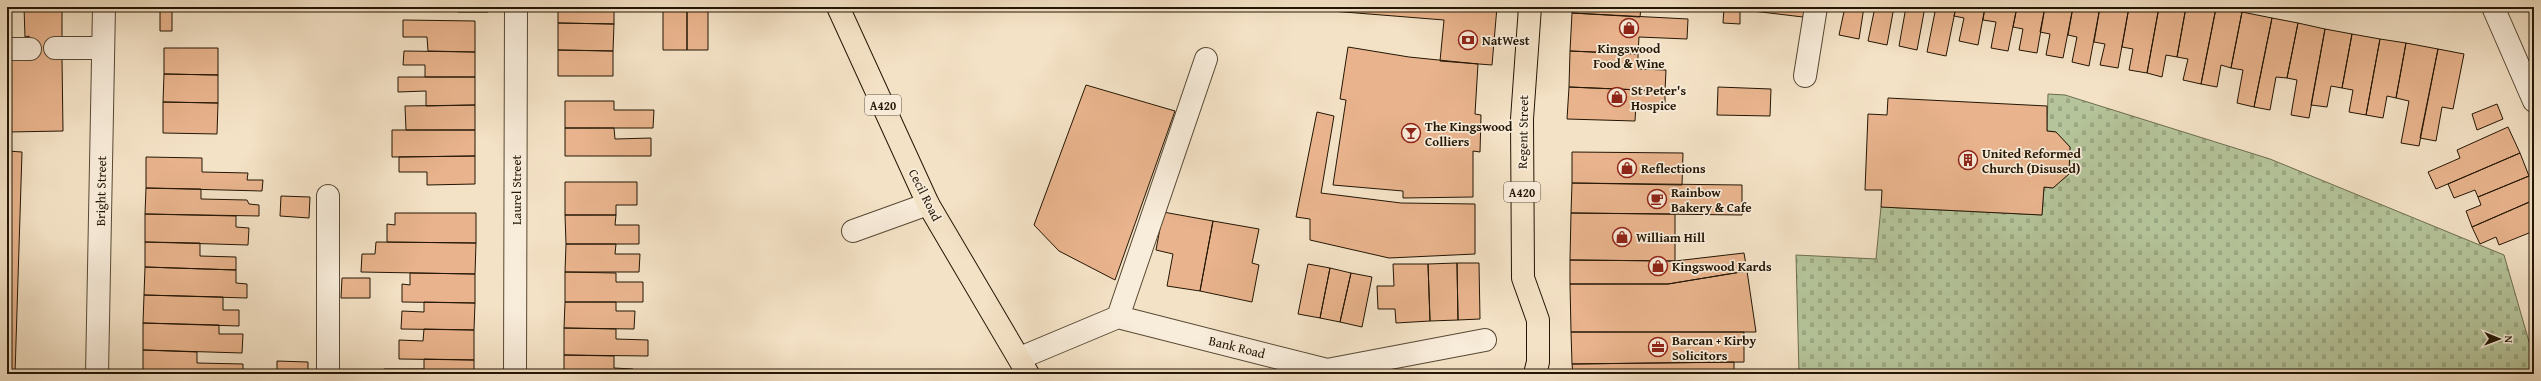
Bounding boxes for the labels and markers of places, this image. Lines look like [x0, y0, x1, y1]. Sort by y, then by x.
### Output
shop icon: Kingswood Food & Wine [1618, 17, 1640, 39]
bank icon: NatWest [1457, 29, 1479, 51]
place label: NatWest [1482, 31, 1530, 50]
place label: Kingswood Food & Wine [1593, 39, 1665, 73]
place label: St Peter's Hospice [1631, 81, 1686, 115]
shop icon: St Peter's Hospice [1606, 86, 1628, 108]
place label: The Kingswood Colliers [1425, 117, 1513, 151]
bar icon: The Kingswood Colliers [1400, 122, 1422, 144]
place label: United Reformed Church (Disused) [1982, 144, 2081, 178]
building icon: United Reformed Church (Disused) [1957, 149, 1979, 171]
shop icon: Reflections [1616, 157, 1638, 179]
place label: Reflections [1641, 159, 1706, 178]
place label: Rainbow Bakery & Cafe [1671, 183, 1752, 217]
cafe icon: Rainbow Bakery & Cafe [1646, 188, 1668, 210]
shop icon: William Hill [1611, 226, 1633, 248]
place label: William Hill [1636, 228, 1705, 247]
shop icon: Kingswood Kards [1647, 255, 1669, 277]
place label: Kingswood Kards [1672, 257, 1772, 276]
place label: Barcan + Kirby Solicitors [1672, 331, 1756, 365]
office icon: Barcan + Kirby Solicitors [1647, 336, 1669, 358]

